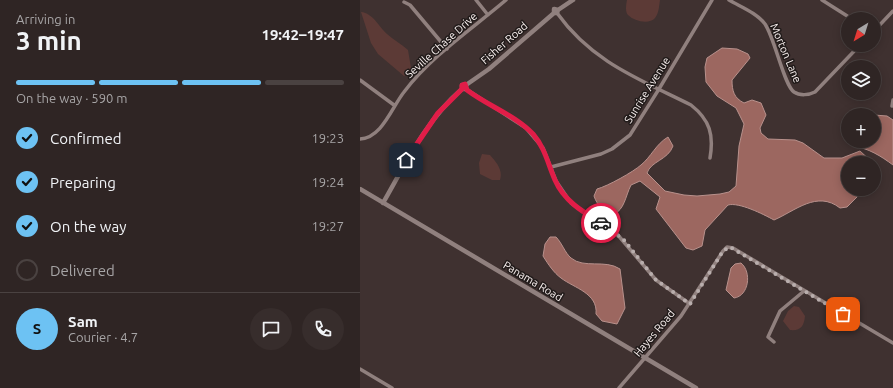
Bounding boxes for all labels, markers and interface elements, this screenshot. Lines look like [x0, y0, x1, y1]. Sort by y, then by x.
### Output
street label: Seville Chase Drive [403, 10, 479, 80]
text: Arriving in [16, 12, 75, 26]
north arrow [841, 12, 881, 52]
map controls [841, 12, 881, 196]
street label: Fisher Road [478, 20, 530, 66]
street label: Morton Lane [768, 22, 804, 84]
text: 3 min [16, 26, 82, 55]
text: 19:42–19:47 [261, 26, 344, 43]
street label: Sunrise Avenue [622, 55, 672, 125]
button: layers [841, 60, 881, 100]
text: On the way · 590 m [16, 91, 128, 105]
button: + [841, 108, 881, 148]
icon: check [16, 127, 38, 149]
text: Confirmed [50, 130, 122, 147]
text: 19:23 [311, 131, 344, 145]
pin [389, 143, 423, 177]
icon: home [395, 149, 417, 171]
button: − [841, 156, 881, 196]
icon: check [16, 171, 38, 193]
text: Preparing [50, 174, 116, 191]
text: 19:24 [311, 175, 344, 189]
courier [581, 203, 621, 243]
icon: car [590, 212, 612, 234]
icon: check [16, 215, 38, 237]
text: On the way [50, 218, 126, 235]
text: 19:27 [311, 219, 344, 233]
street label: Panama Road [501, 259, 565, 303]
text: Delivered [50, 262, 115, 279]
pin [826, 297, 860, 331]
icon: bag [832, 303, 854, 325]
street label: Hayes Road [631, 307, 677, 359]
button: chat [250, 308, 292, 350]
button: phone [302, 308, 344, 350]
text: Sam [68, 313, 98, 330]
text: S [33, 320, 41, 337]
text: Courier · 4.7 [68, 330, 138, 344]

